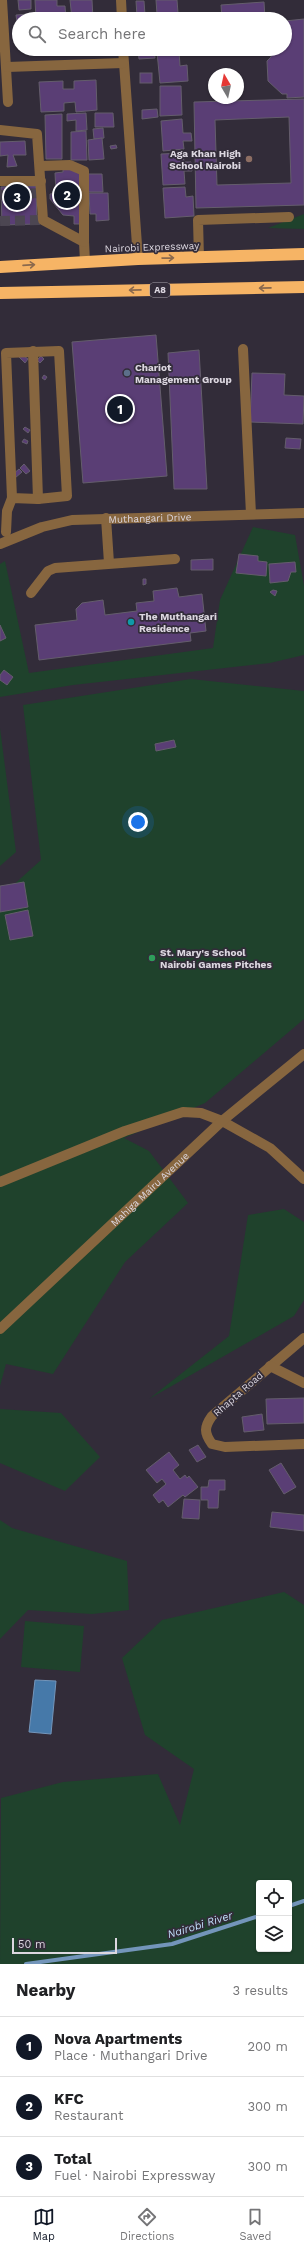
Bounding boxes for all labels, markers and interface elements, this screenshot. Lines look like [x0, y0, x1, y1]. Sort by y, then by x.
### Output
search box [12, 12, 292, 56]
icon: search [26, 23, 48, 45]
text: Search here [58, 25, 146, 43]
north arrow [208, 68, 244, 104]
place label: Aga Khan High School Nairobi [169, 148, 241, 171]
marker: Aga Khan High School Nairobi [244, 154, 254, 164]
pin: 2 [54, 180, 80, 210]
pin: 3 [4, 182, 30, 212]
street label: Nairobi Expressway [105, 240, 200, 254]
one-way arrow [161, 254, 174, 262]
one-way arrow [22, 261, 35, 269]
road number: A8 [150, 283, 170, 297]
one-way arrow [259, 284, 272, 292]
one-way arrow [129, 287, 142, 294]
place label: Chariot Management Group [135, 362, 232, 385]
marker: Chariot Management Group [122, 368, 132, 378]
pin: 1 [107, 394, 133, 424]
street label: Muthangari Drive [108, 511, 192, 524]
place label: The Muthangari Residence [139, 611, 217, 634]
marker: The Muthangari Residence [126, 617, 136, 627]
your location [128, 812, 148, 832]
place label: St. Mary's School Nairobi Games Pitches [160, 947, 272, 970]
marker: St. Mary's School Nairobi Games Pitches [147, 953, 157, 963]
street label: Mahiga Mairu Avenue [108, 1150, 191, 1228]
street label: Rhapta Road [211, 1369, 265, 1419]
map controls [256, 1880, 292, 1952]
button: locate [256, 1880, 292, 1916]
water label: Nairobi River [166, 1909, 235, 1941]
button: layers [256, 1916, 292, 1952]
scale bar [12, 1936, 117, 1955]
text: 50 m [18, 1938, 45, 1951]
text: Nearby [16, 1980, 75, 2000]
text: 3 results [233, 1983, 288, 1998]
text: Nova Apartments [54, 2030, 182, 2048]
text: 1 [26, 2039, 32, 2054]
text: 200 m [247, 2039, 288, 2054]
text: Place · Muthangari Drive [54, 2048, 208, 2063]
text: KFC [54, 2090, 84, 2108]
text: 2 [25, 2099, 33, 2114]
text: 300 m [247, 2099, 288, 2114]
text: Restaurant [54, 2108, 124, 2123]
text: Total [54, 2150, 92, 2168]
text: 3 [25, 2159, 33, 2174]
text: 300 m [247, 2159, 288, 2174]
text: Fuel · Nairobi Expressway [54, 2168, 215, 2183]
tab: Map [33, 2206, 55, 2243]
tab: Directions [120, 2206, 174, 2243]
tab: Saved [239, 2206, 271, 2243]

